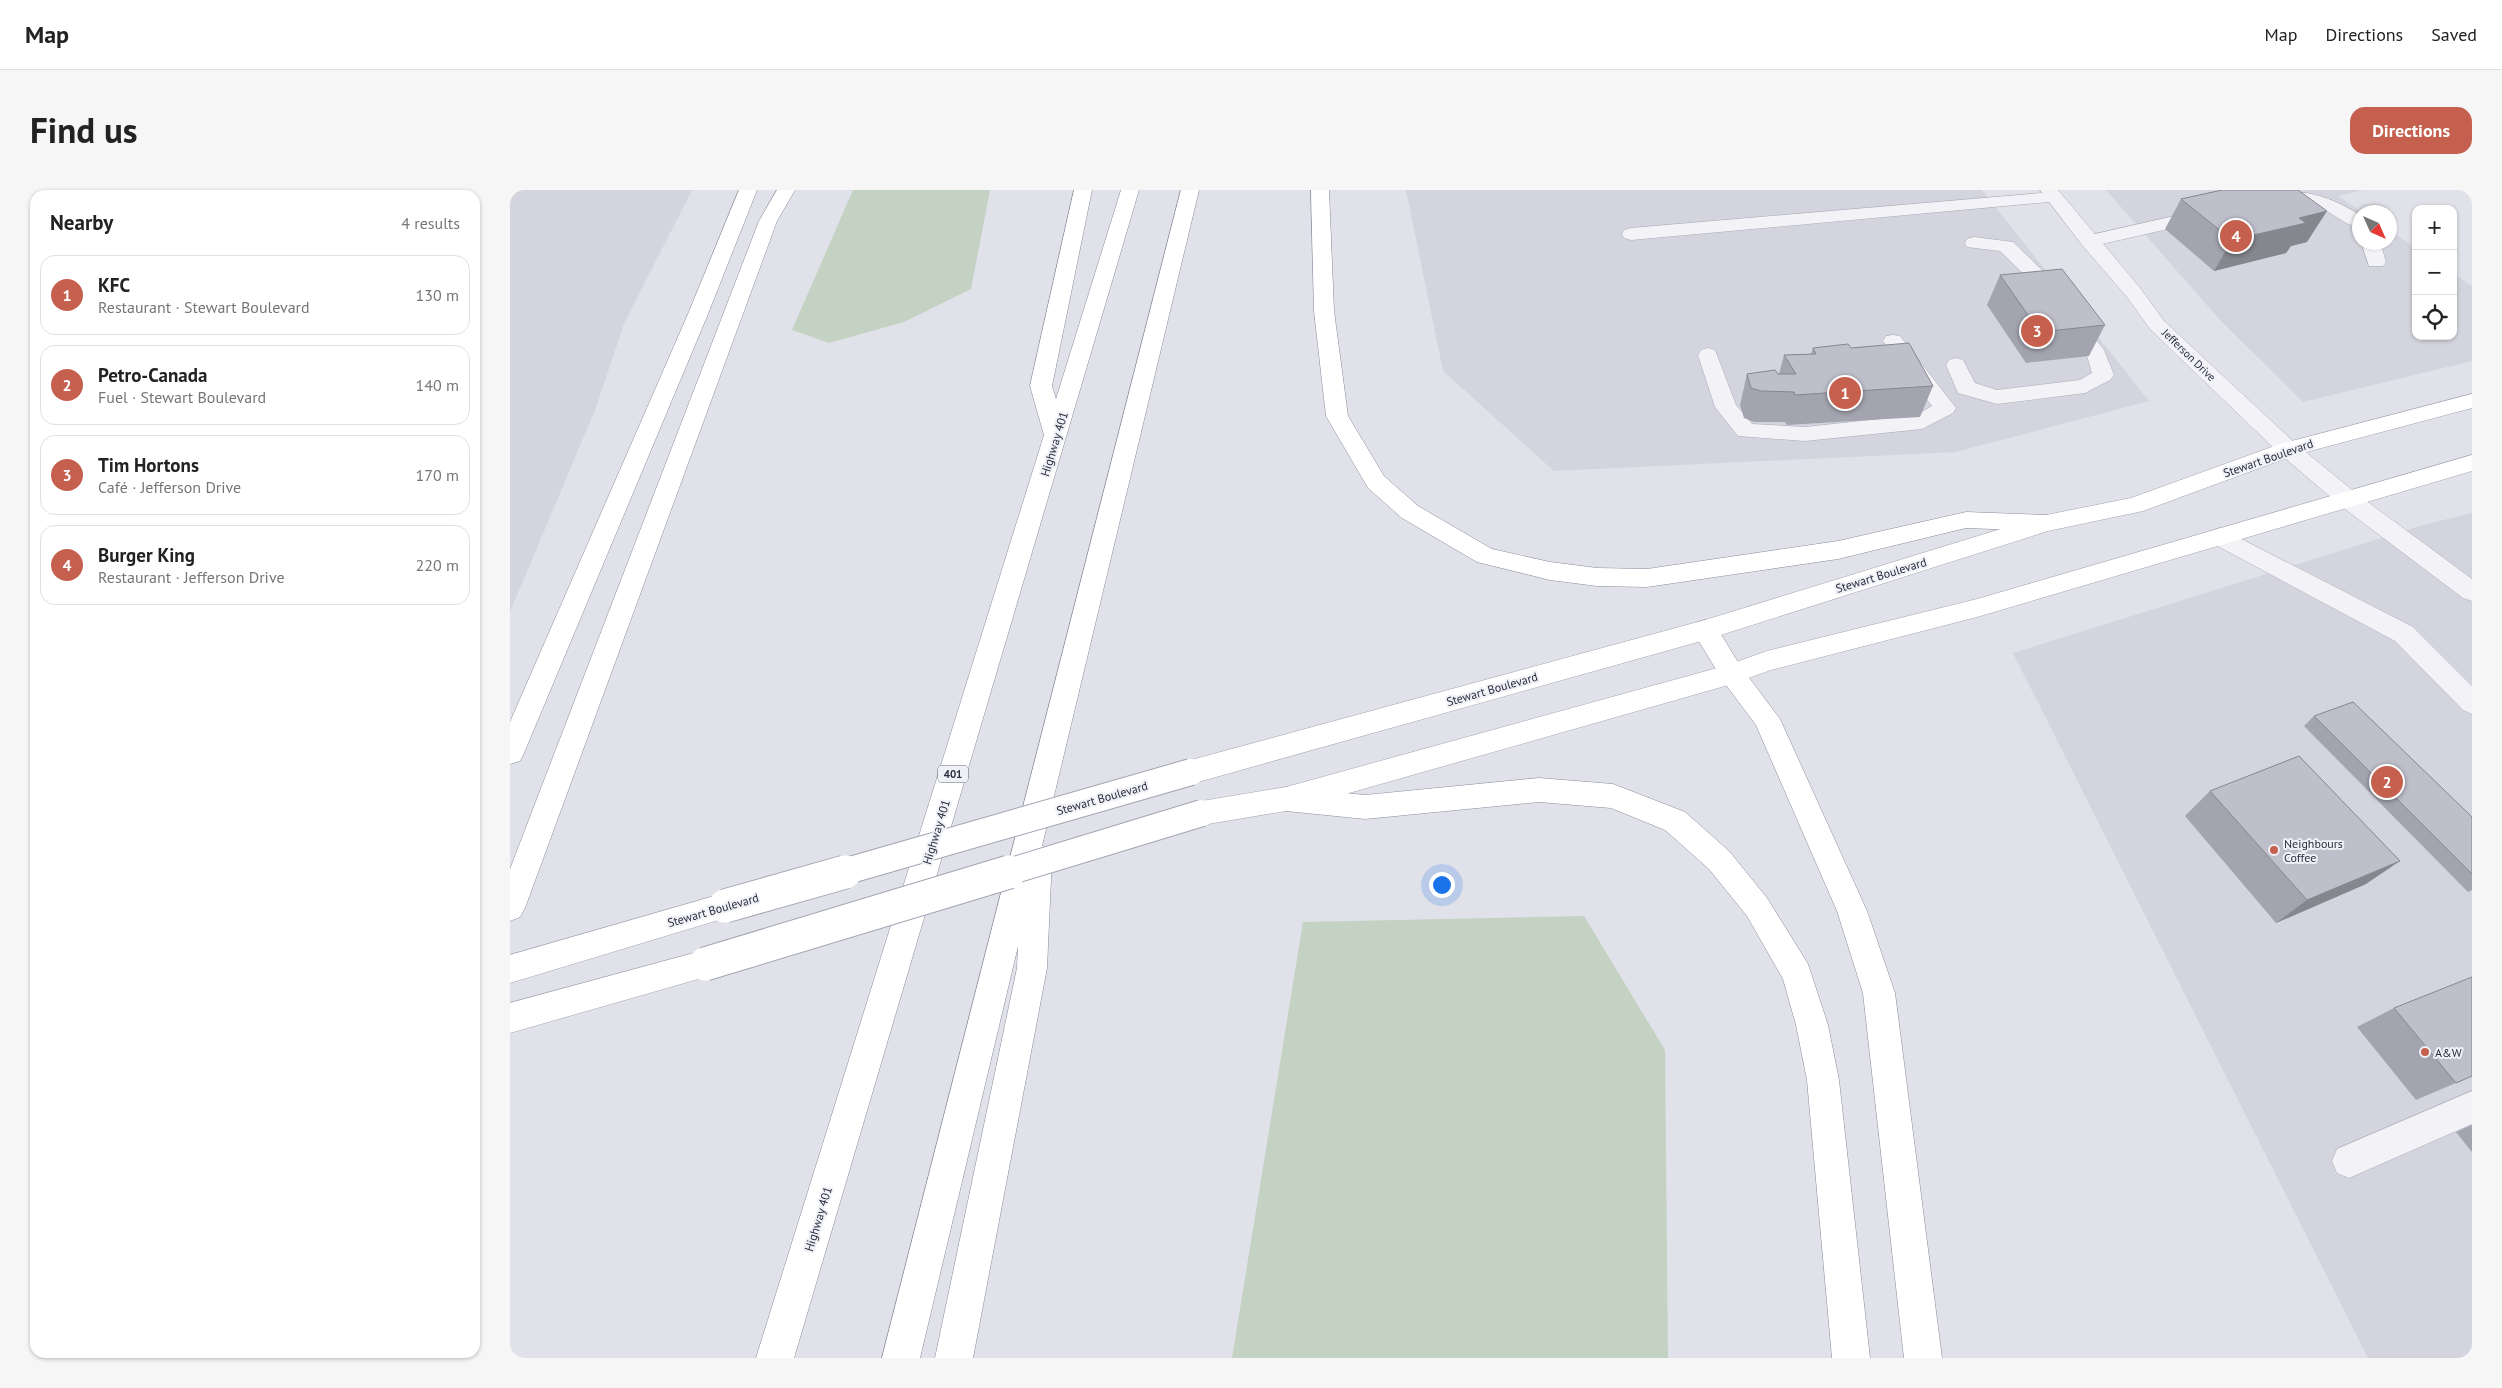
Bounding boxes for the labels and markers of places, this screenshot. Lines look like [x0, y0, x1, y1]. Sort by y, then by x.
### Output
pin: 4 [2220, 217, 2252, 255]
pin: 3 [2021, 312, 2053, 350]
pin: 1 [1829, 374, 1861, 412]
pin: 2 [2371, 763, 2403, 801]
place label: Neighbours Coffee [2284, 836, 2343, 865]
marker: Neighbours Coffee [2268, 844, 2280, 856]
place label: A&W [2435, 1045, 2462, 1060]
marker: A&W [2419, 1046, 2431, 1058]

